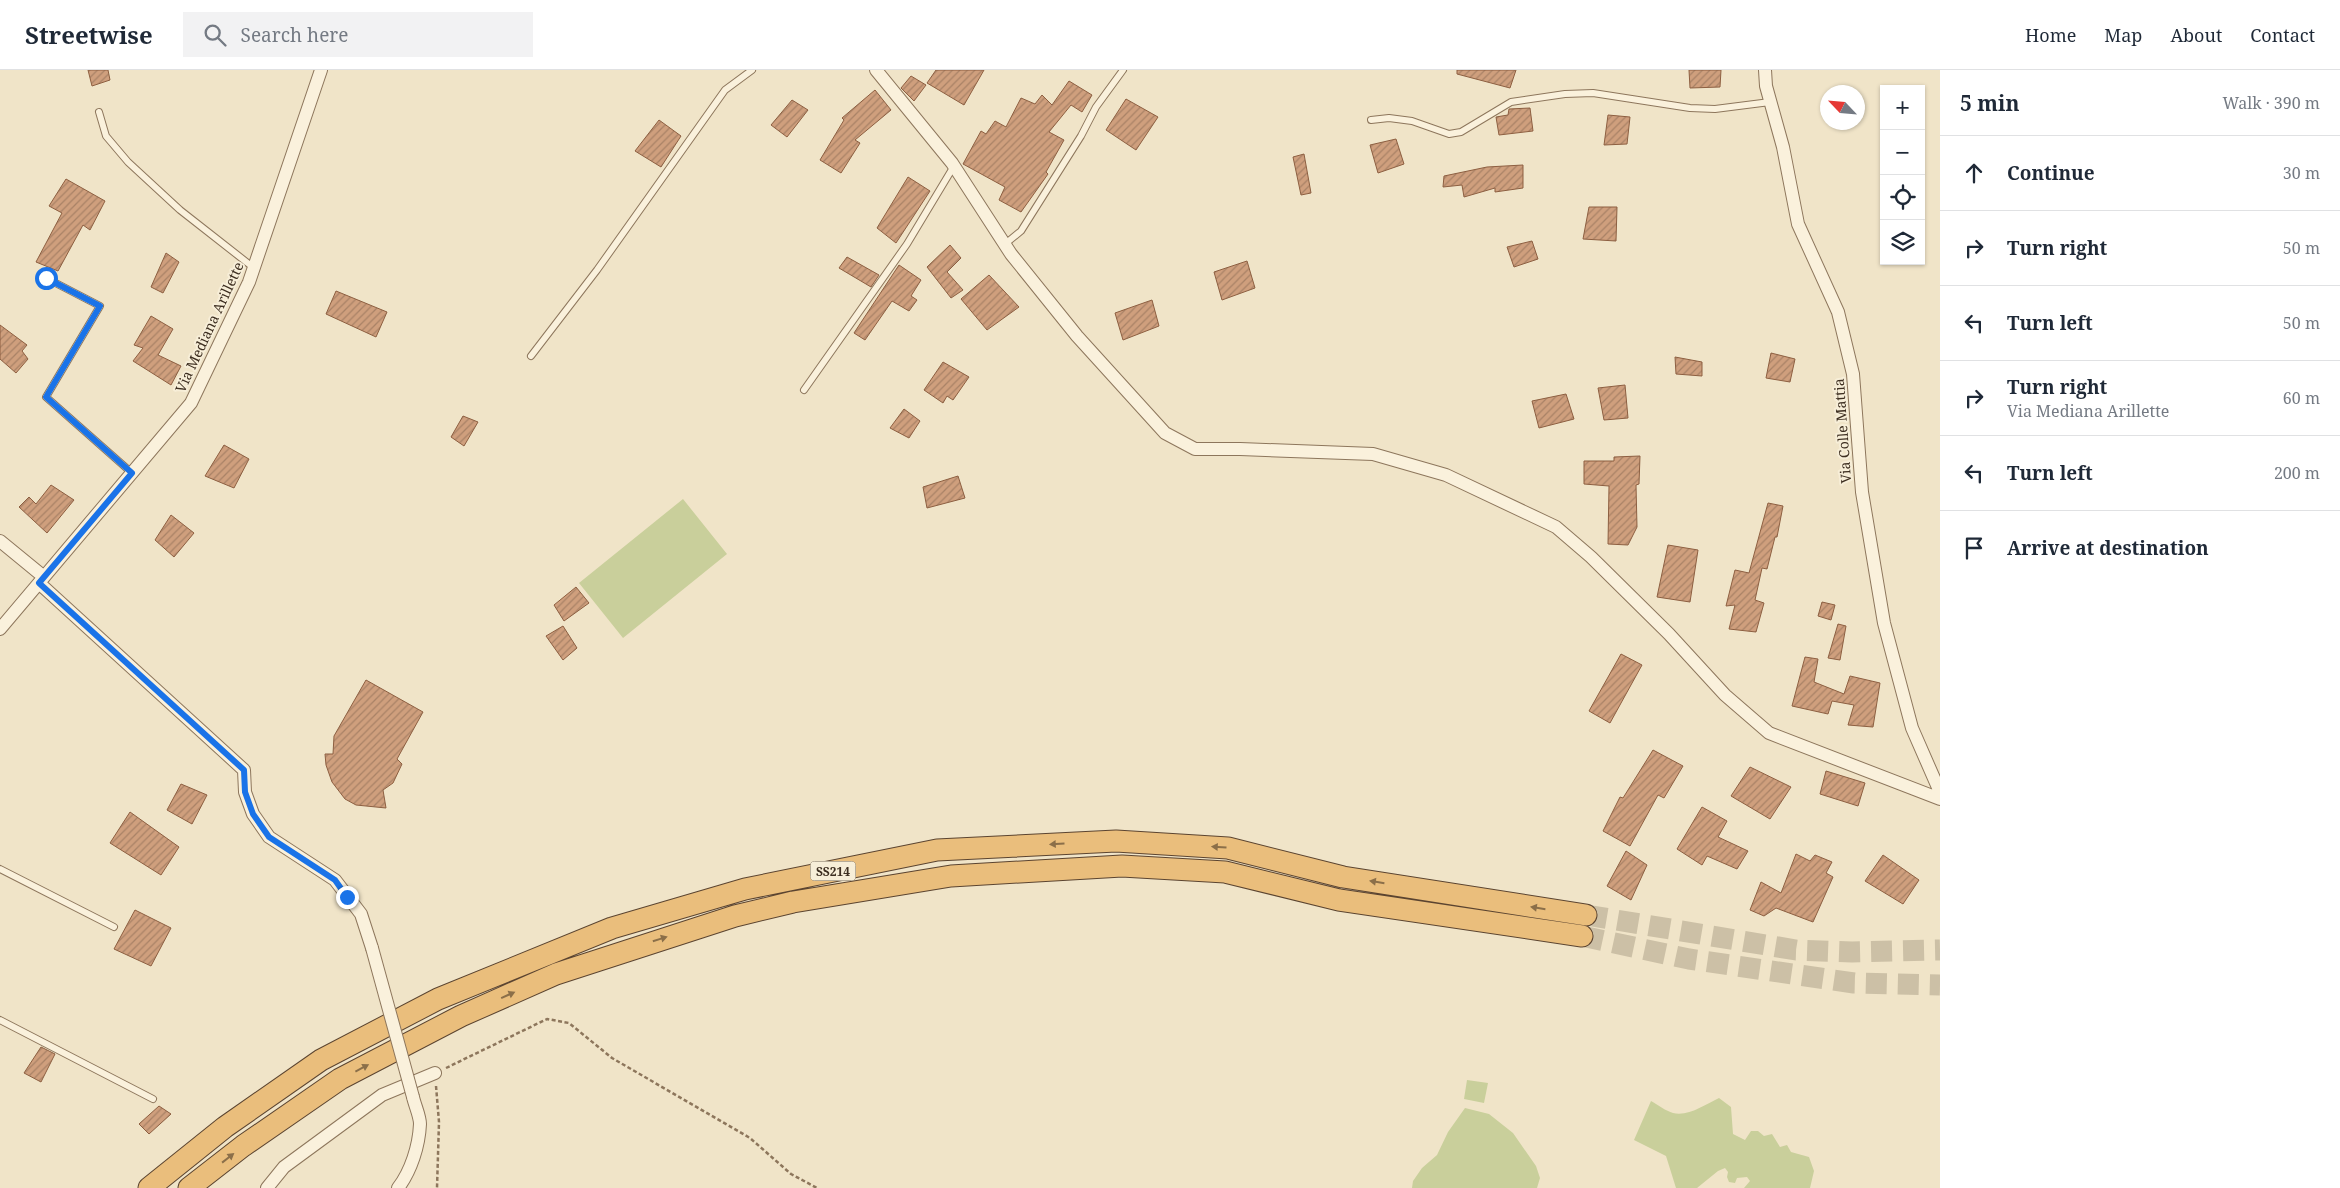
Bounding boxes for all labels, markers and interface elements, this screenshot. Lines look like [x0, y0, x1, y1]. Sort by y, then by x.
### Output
search box [183, 12, 533, 57]
text: Streetwise [25, 18, 153, 51]
icon: search [201, 21, 229, 49]
text: Search here [241, 22, 348, 48]
text: Home [2025, 23, 2076, 47]
text: Map [2104, 23, 2142, 47]
text: About [2170, 23, 2222, 47]
text: Contact [2250, 23, 2315, 47]
north arrow [1820, 85, 1865, 130]
map controls [1880, 85, 1925, 265]
button: + [1880, 85, 1925, 130]
text: 5 min [1960, 89, 2019, 117]
text: Walk · 390 m [2223, 92, 2320, 114]
button: − [1880, 130, 1925, 175]
icon: ahead [1960, 159, 1988, 187]
text: Continue [2007, 160, 2095, 186]
text: 30 m [2283, 162, 2320, 184]
button: locate [1880, 175, 1925, 220]
button: layers [1880, 220, 1925, 265]
icon: right [1960, 234, 1988, 262]
text: Turn right [2007, 235, 2107, 261]
text: 50 m [2283, 237, 2320, 259]
street label: Via Mediana Arillette [170, 259, 248, 395]
route start [35, 267, 58, 290]
icon: left [1960, 309, 1988, 337]
text: Turn left [2007, 310, 2093, 336]
text: 50 m [2283, 312, 2320, 334]
text: Turn right [2007, 374, 2107, 400]
street label: Via Colle Mattia [1829, 378, 1855, 484]
icon: right [1960, 384, 1988, 412]
text: 60 m [2283, 387, 2320, 409]
text: Via Mediana Arillette [2007, 400, 2169, 422]
icon: left [1960, 459, 1988, 487]
text: Turn left [2007, 460, 2093, 486]
text: 200 m [2274, 462, 2320, 484]
icon: arrive [1960, 534, 1988, 562]
text: Arrive at destination [2007, 535, 2209, 561]
one-way arrow [1048, 840, 1064, 848]
one-way arrow [1211, 843, 1227, 851]
road number: SS214 [810, 861, 856, 880]
one-way arrow [1369, 878, 1385, 886]
route end [336, 886, 359, 909]
one-way arrow [1529, 903, 1545, 911]
one-way arrow [653, 935, 668, 943]
one-way arrow [501, 991, 515, 999]
one-way arrow [355, 1064, 370, 1072]
one-way arrow [221, 1153, 234, 1163]

